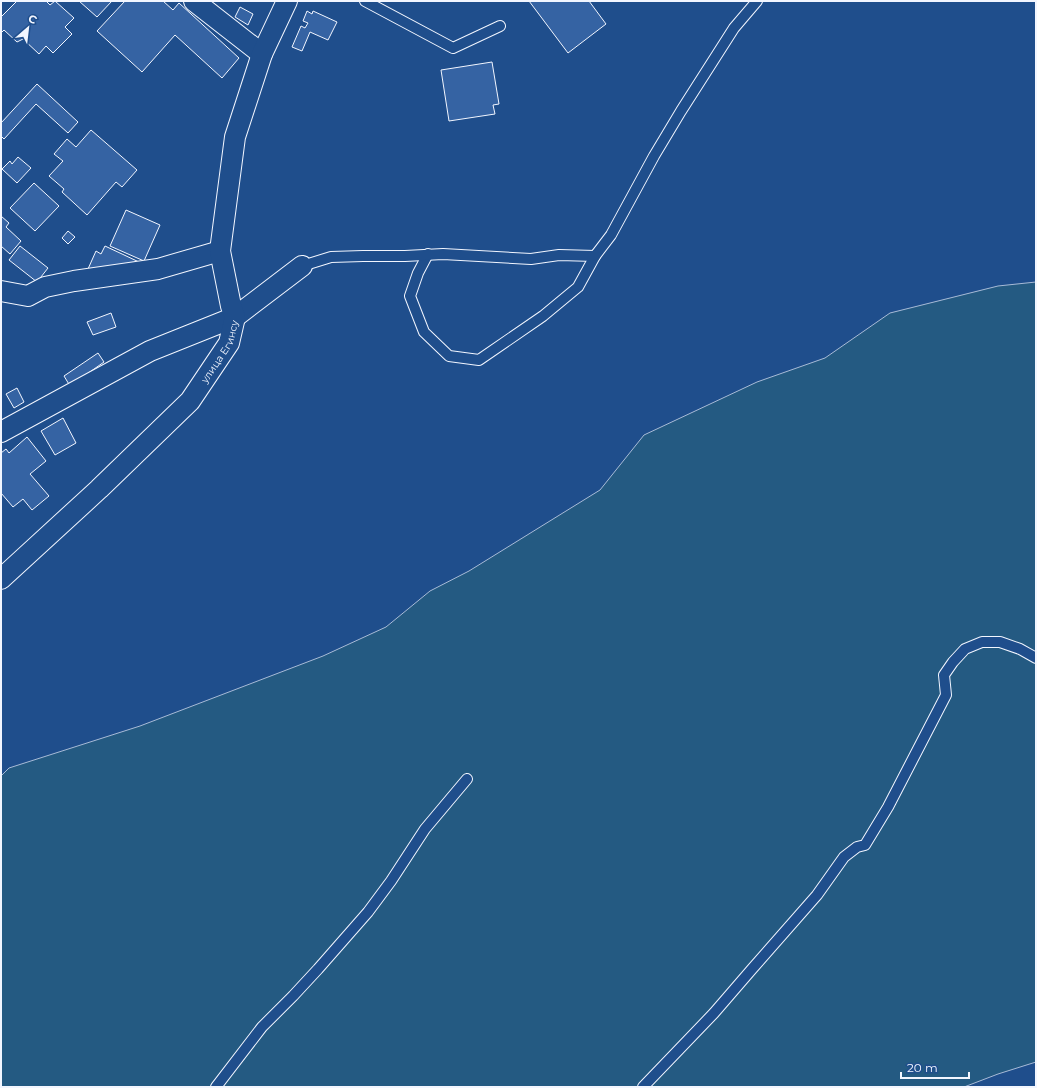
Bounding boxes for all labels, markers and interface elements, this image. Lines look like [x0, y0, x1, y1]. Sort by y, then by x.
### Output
north arrow [8, 8, 48, 48]
text: С [26, 11, 40, 27]
street label: улица Егинсу [197, 318, 241, 386]
scale bar [901, 1054, 969, 1080]
text: 20 m [907, 1060, 938, 1075]

